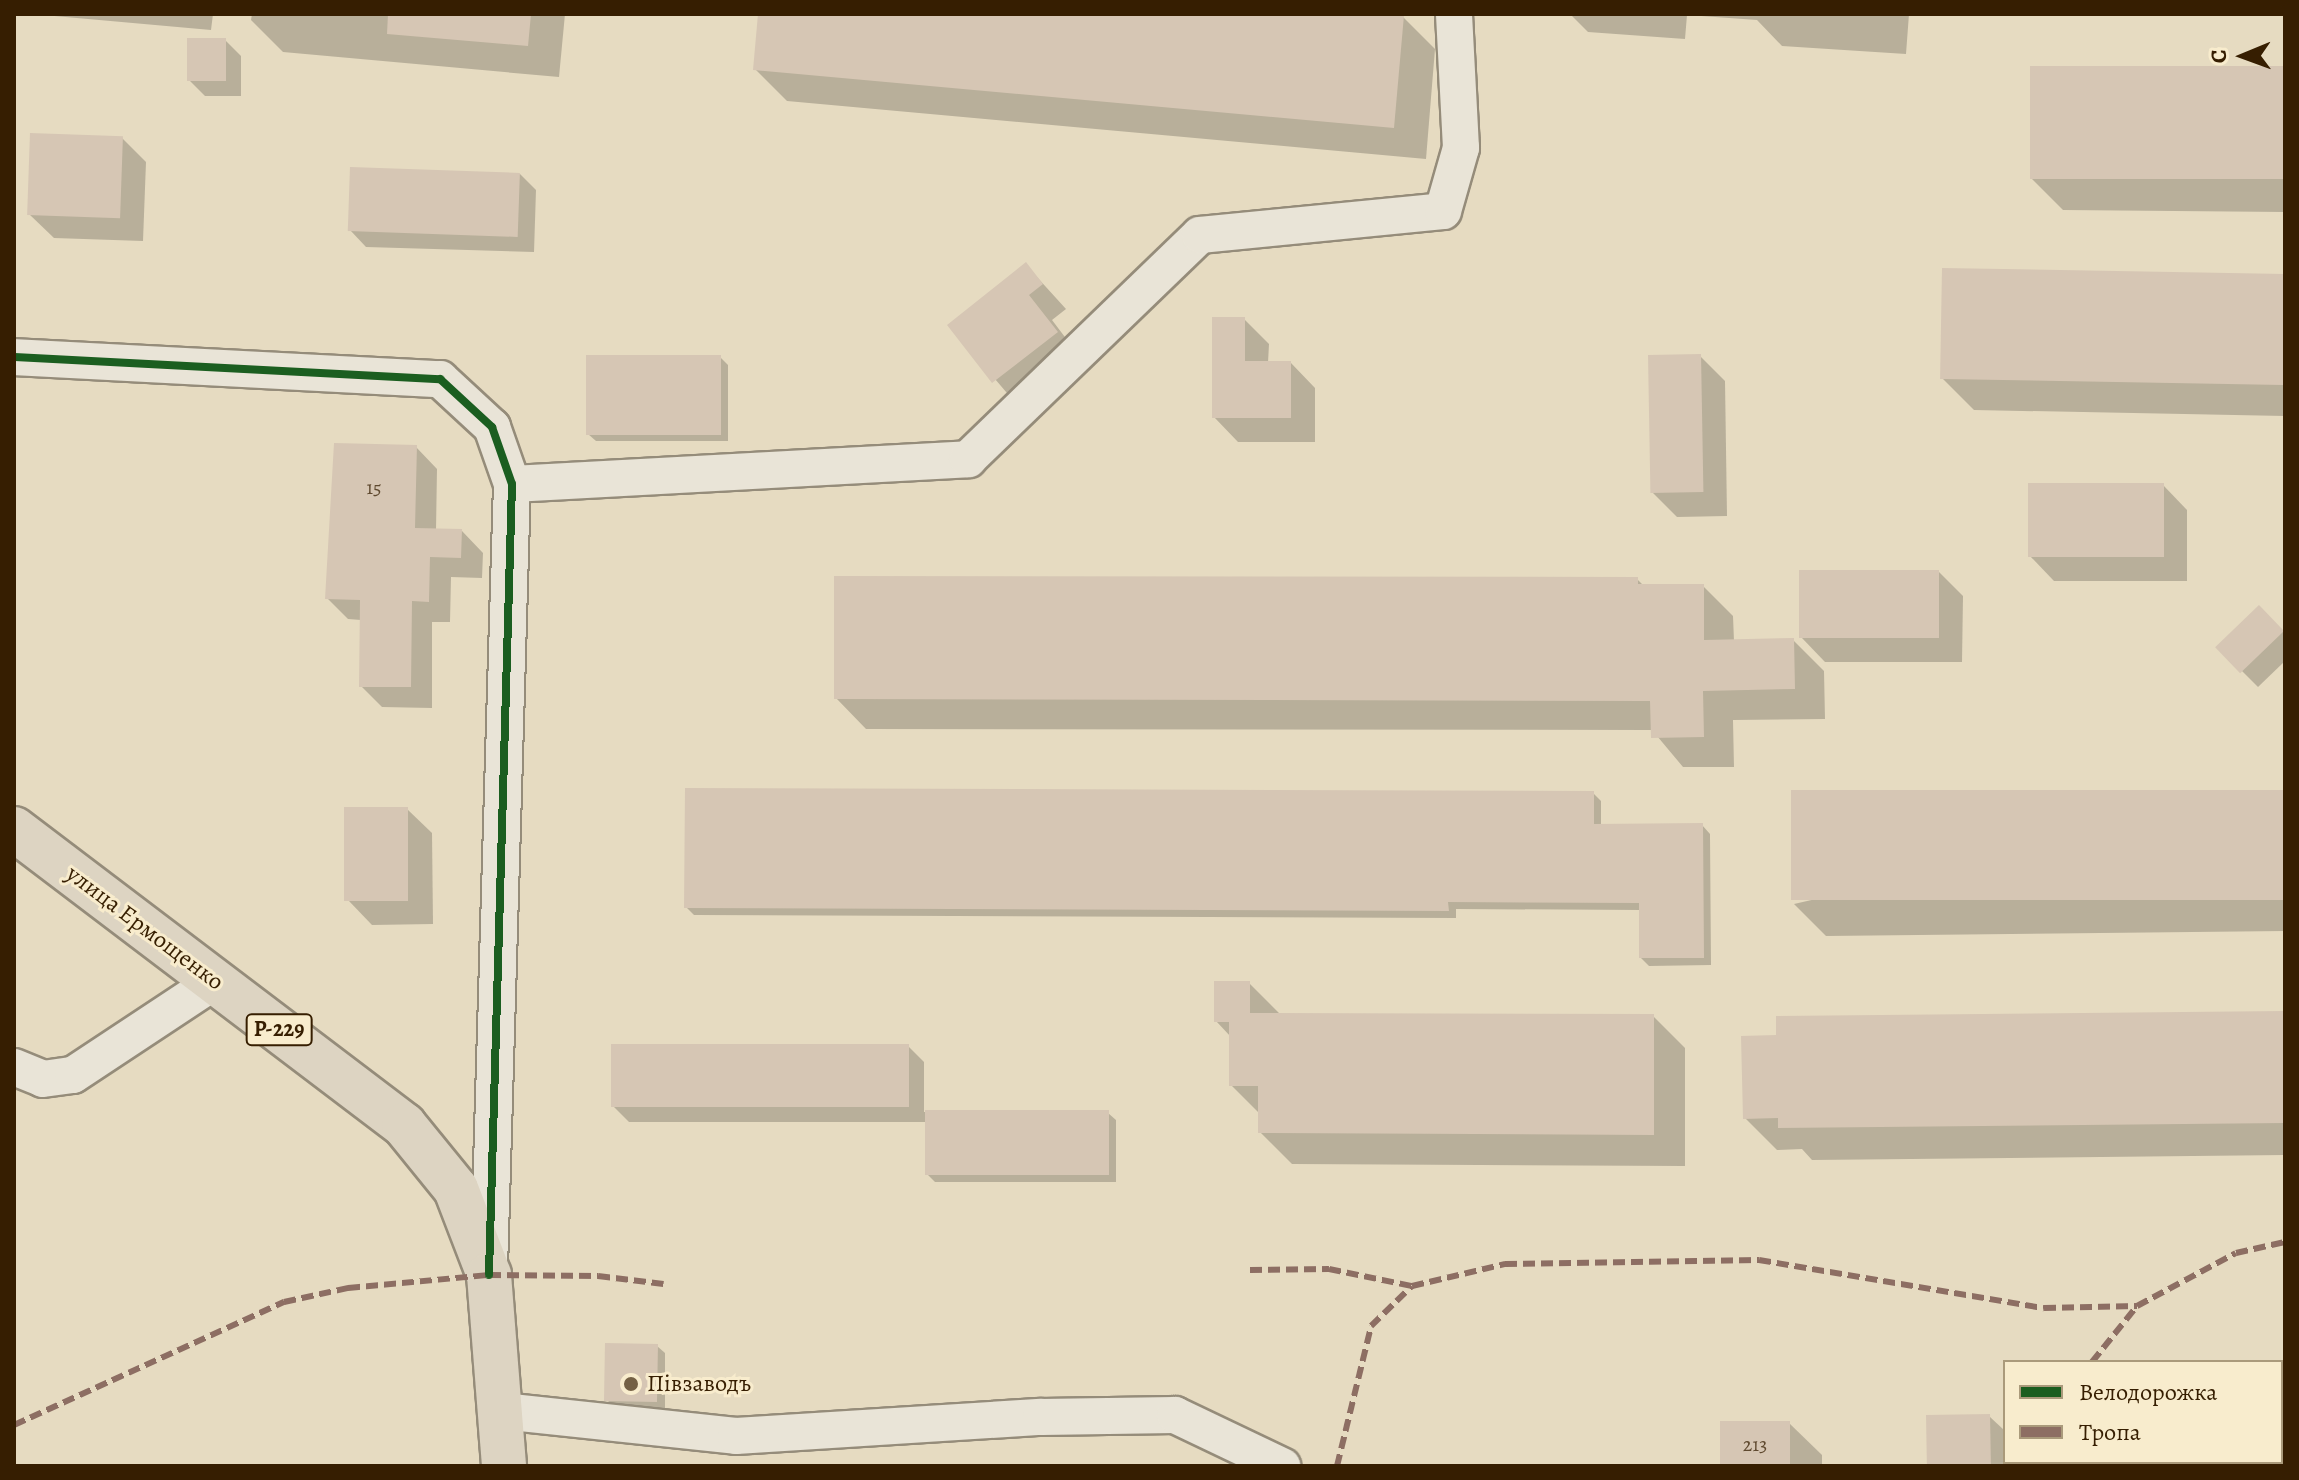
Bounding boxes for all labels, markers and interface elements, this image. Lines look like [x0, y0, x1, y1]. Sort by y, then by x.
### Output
north arrow [2203, 16, 2283, 96]
text: С [2204, 49, 2234, 63]
house number: 15 [366, 475, 382, 499]
street label: улица Ермощенко [61, 859, 229, 997]
road number: Р-229 [245, 1012, 313, 1048]
legend [2003, 1360, 2283, 1464]
place label: Пiвзаводъ [647, 1370, 751, 1398]
marker: Пiвзаводъ [622, 1375, 640, 1393]
text: Велодорожка [2079, 1376, 2217, 1408]
text: Тропа [2079, 1416, 2141, 1448]
house number: 213 [1743, 1432, 1767, 1456]

